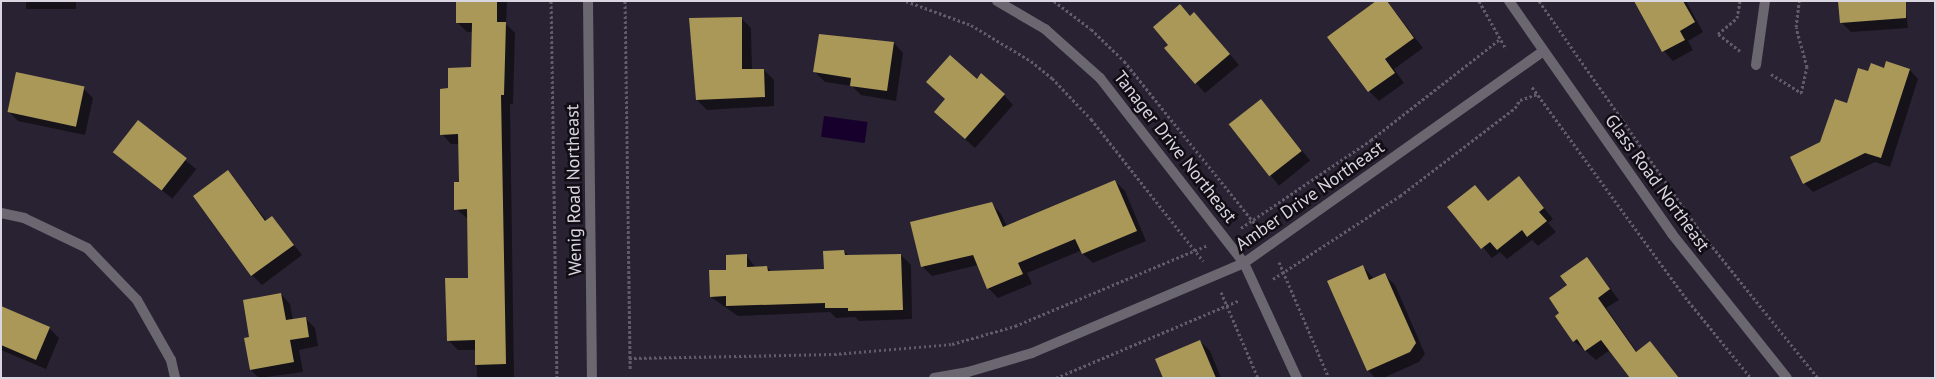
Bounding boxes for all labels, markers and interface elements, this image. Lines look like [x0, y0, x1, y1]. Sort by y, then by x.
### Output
street label: Tanager Drive Northeast [1109, 67, 1241, 227]
street label: Wenig Road Northeast [562, 104, 586, 276]
street label: Glass Road Northeast [1600, 110, 1714, 256]
street label: Amber Drive Northeast [1232, 137, 1388, 255]

